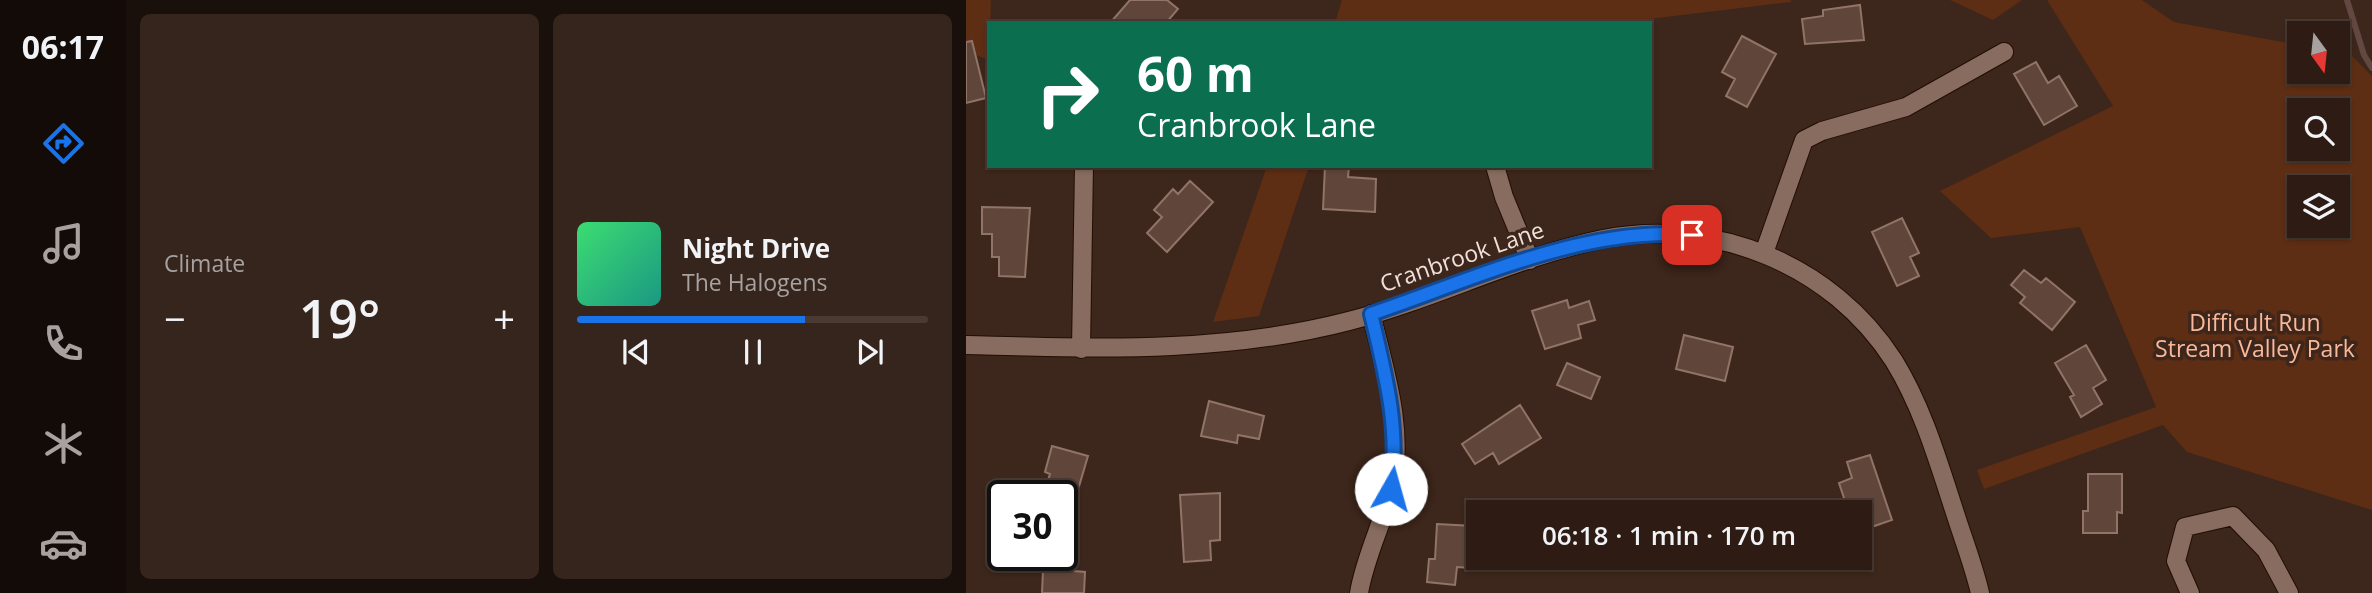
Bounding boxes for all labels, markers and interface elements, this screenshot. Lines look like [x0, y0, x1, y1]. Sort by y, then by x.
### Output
north arrow [2287, 21, 2350, 84]
map controls [2287, 21, 2350, 238]
text: 06:17 [22, 25, 104, 68]
text: 60 m [1137, 40, 1254, 106]
icon: right [1022, 49, 1113, 140]
button: search [2287, 98, 2350, 161]
text: Cranbrook Lane [1137, 103, 1376, 146]
icon: directions [39, 119, 88, 168]
button: layers [2287, 175, 2350, 238]
pin [1662, 205, 1722, 265]
street label: Cranbrook Lane [1375, 213, 1548, 299]
icon: arrive [1673, 216, 1711, 254]
icon: music [39, 219, 88, 268]
text: Night Drive [682, 230, 830, 266]
text: Climate [164, 247, 245, 279]
text: The Halogens [682, 266, 828, 298]
text: 19° [299, 282, 380, 353]
text: − [164, 292, 186, 344]
text: + [493, 292, 515, 344]
park label: Difficult Run Stream Valley Park [2155, 306, 2355, 364]
icon: phone [39, 319, 88, 368]
icon: previous [617, 333, 655, 371]
icon: pause [734, 333, 772, 371]
icon: next [851, 333, 889, 371]
icon: climate [39, 419, 88, 468]
position arrow [1354, 452, 1428, 526]
speed limit sign: 30 [987, 480, 1078, 571]
text: 06:18 · 1 min · 170 m [1542, 517, 1796, 553]
icon: car [39, 519, 88, 568]

